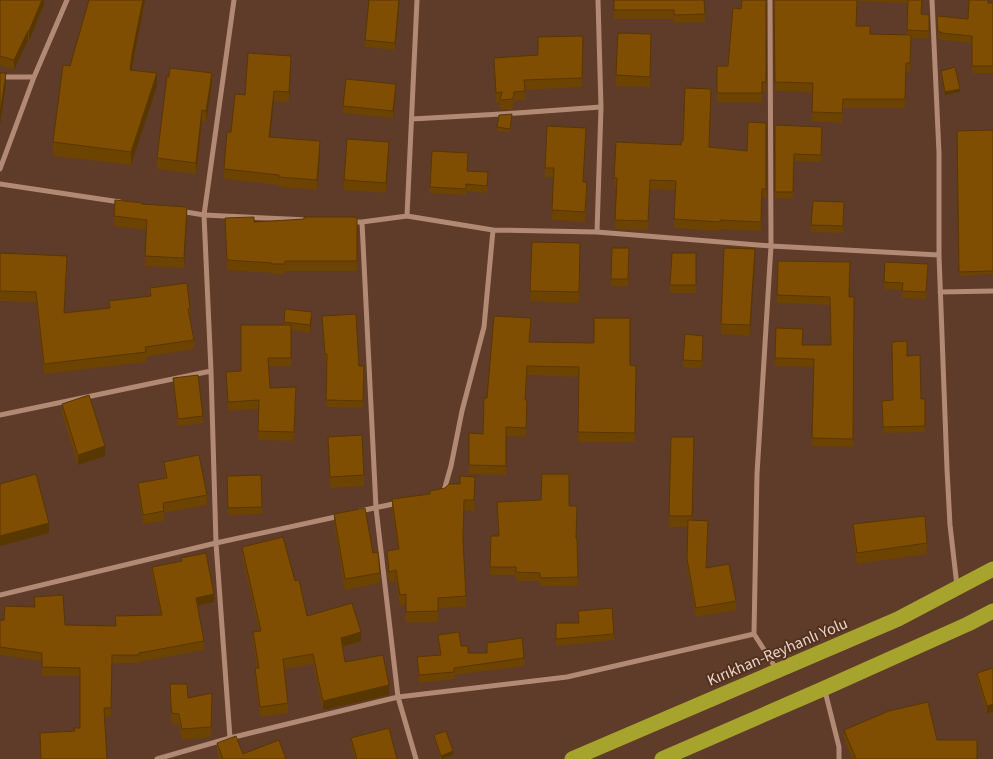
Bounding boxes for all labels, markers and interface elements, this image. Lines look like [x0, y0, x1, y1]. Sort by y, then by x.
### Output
street label: Kırıkhan-Reyhanlı Yolu [704, 612, 851, 691]

